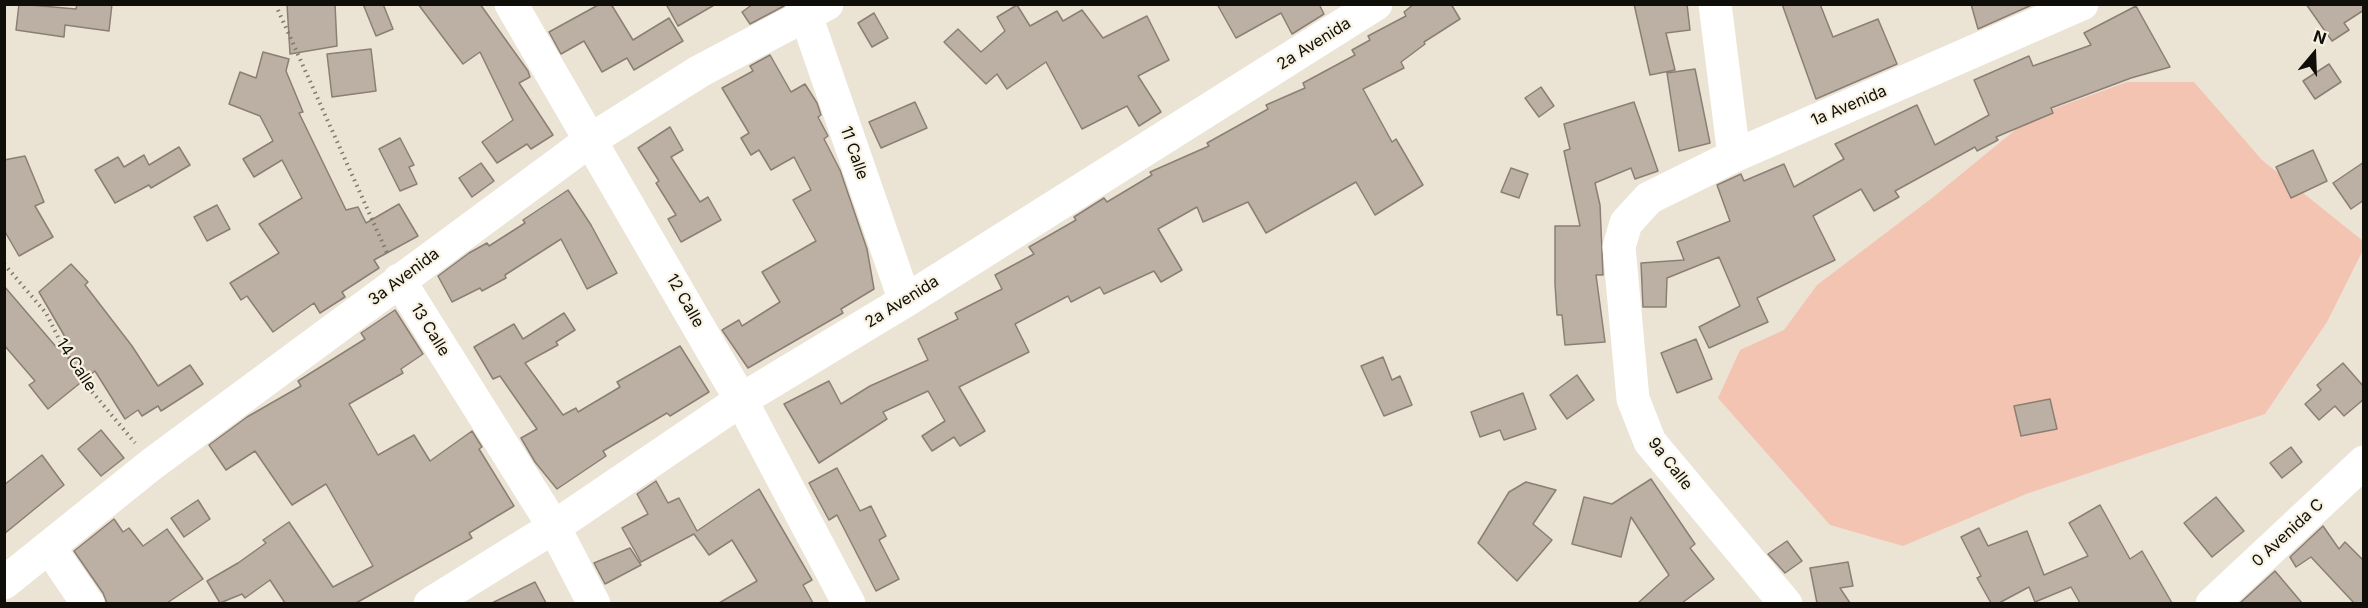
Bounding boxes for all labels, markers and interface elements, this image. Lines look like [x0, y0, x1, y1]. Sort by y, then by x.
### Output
street label: 2a Avenida [1274, 14, 1354, 74]
north arrow [2284, 24, 2344, 84]
text: N [2311, 26, 2329, 48]
street label: 1a Avenida [1808, 82, 1890, 130]
street label: 11 Calle [836, 124, 872, 182]
street label: 3a Avenida [365, 244, 443, 310]
street label: 12 Calle [662, 271, 708, 331]
street label: 2a Avenida [862, 272, 942, 332]
street label: 13 Calle [406, 300, 454, 360]
street label: 14 Calle [52, 335, 100, 395]
street label: 9a Calle [1644, 434, 1696, 494]
street label: 0 Avenida C [2248, 495, 2328, 571]

